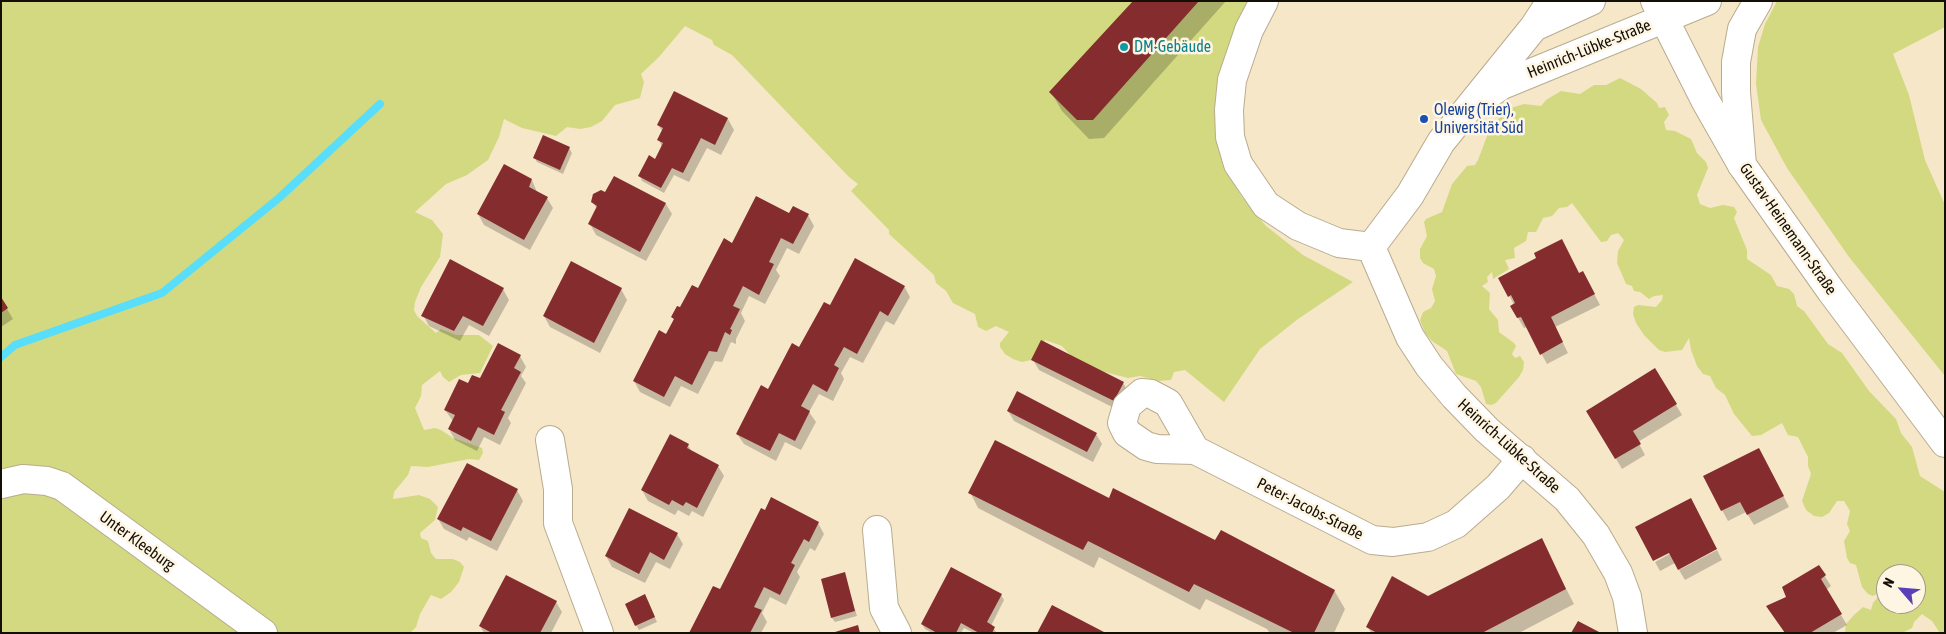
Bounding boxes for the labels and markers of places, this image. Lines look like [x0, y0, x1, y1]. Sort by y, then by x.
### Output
place label: DM-Gebäude [1134, 37, 1211, 57]
marker: DM-Gebäude [1118, 41, 1130, 53]
place label: Olewig (Trier), Universität Süd [1434, 100, 1524, 138]
marker: Olewig (Trier), Universität Süd [1418, 113, 1430, 125]

